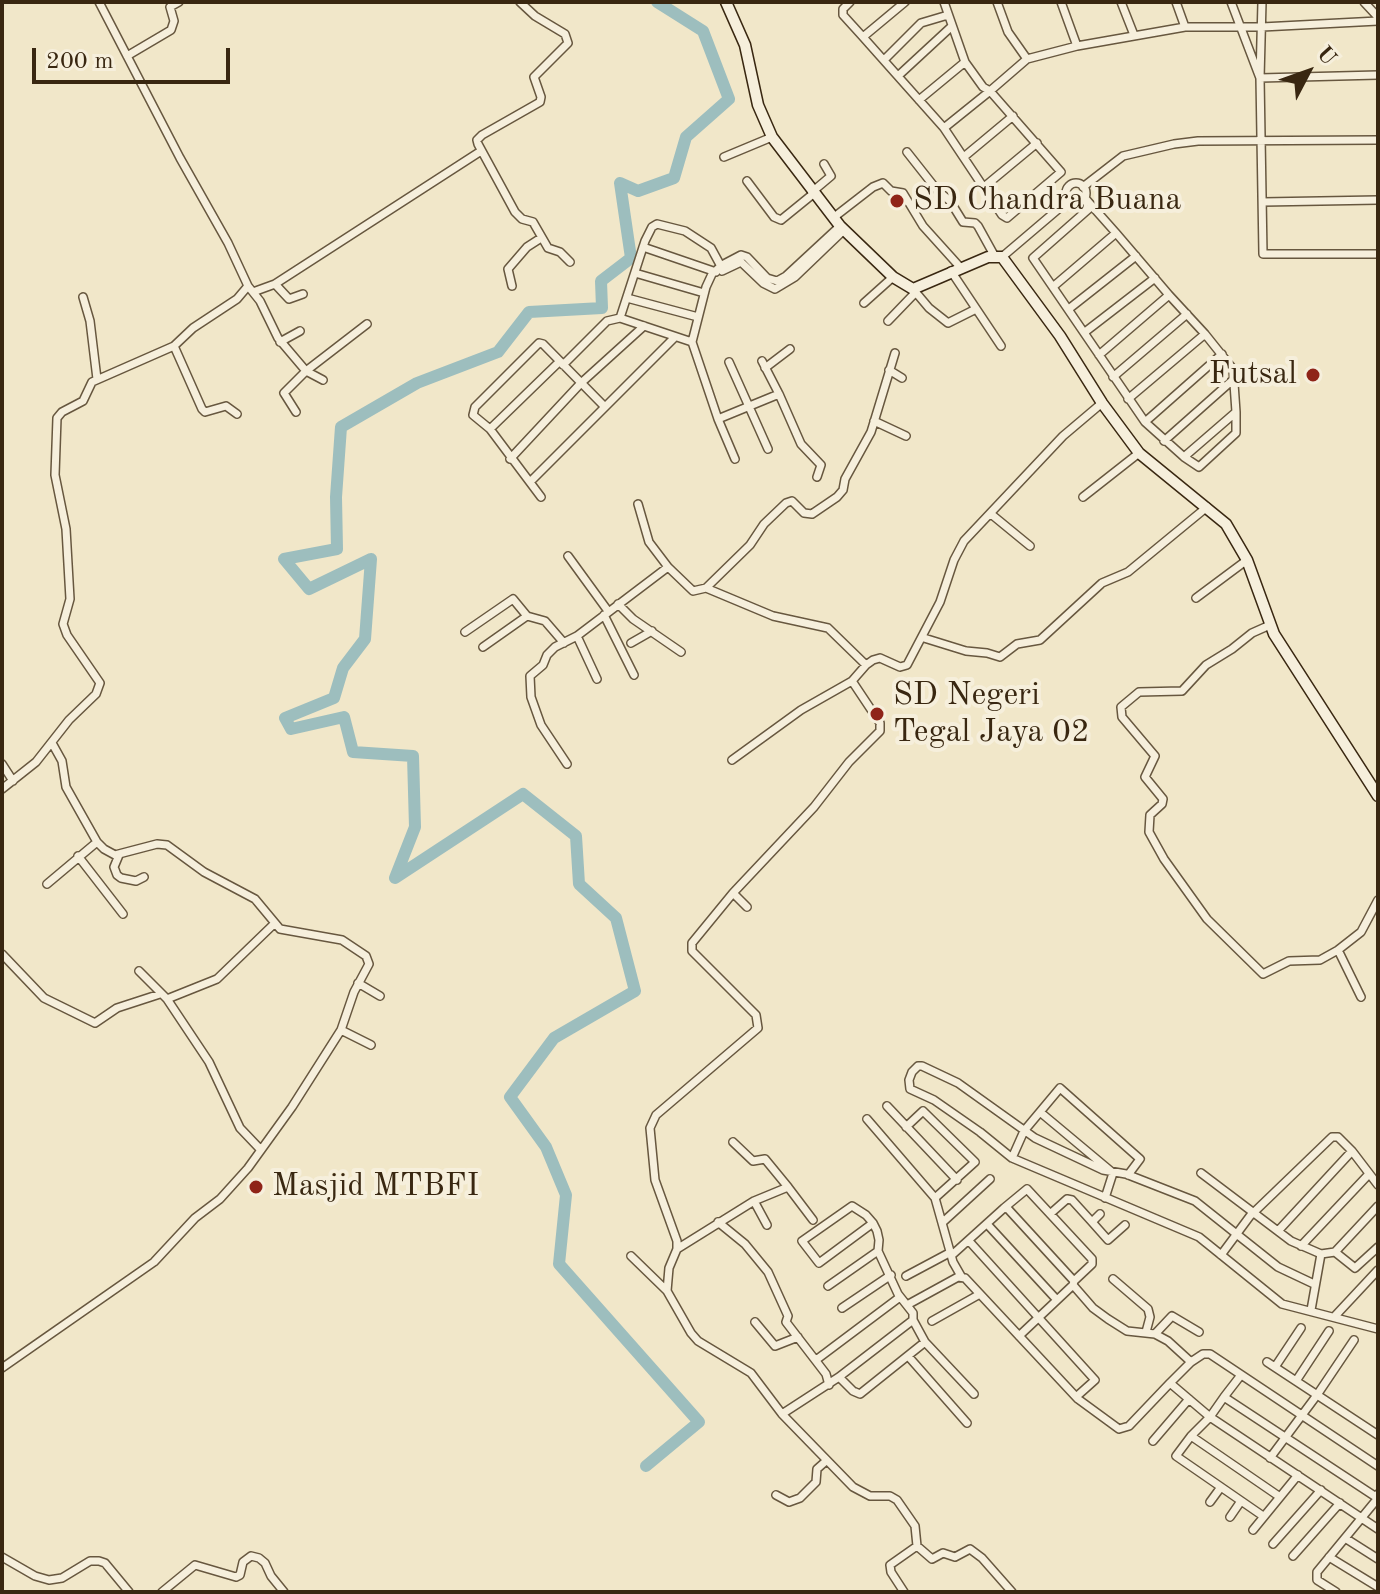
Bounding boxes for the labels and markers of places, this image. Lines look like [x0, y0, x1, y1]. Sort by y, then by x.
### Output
place label: SD Chandra Buana [913, 182, 1181, 220]
marker: SD Chandra Buana [888, 192, 906, 210]
place label: Futsal [1209, 356, 1297, 394]
marker: Futsal [1304, 366, 1322, 384]
place label: SD Negeri Tegal Jaya 02 [893, 677, 1089, 752]
marker: SD Negeri Tegal Jaya 02 [868, 705, 886, 723]
place label: Masjid MTBFI [272, 1168, 479, 1206]
marker: Masjid MTBFI [247, 1178, 265, 1196]

